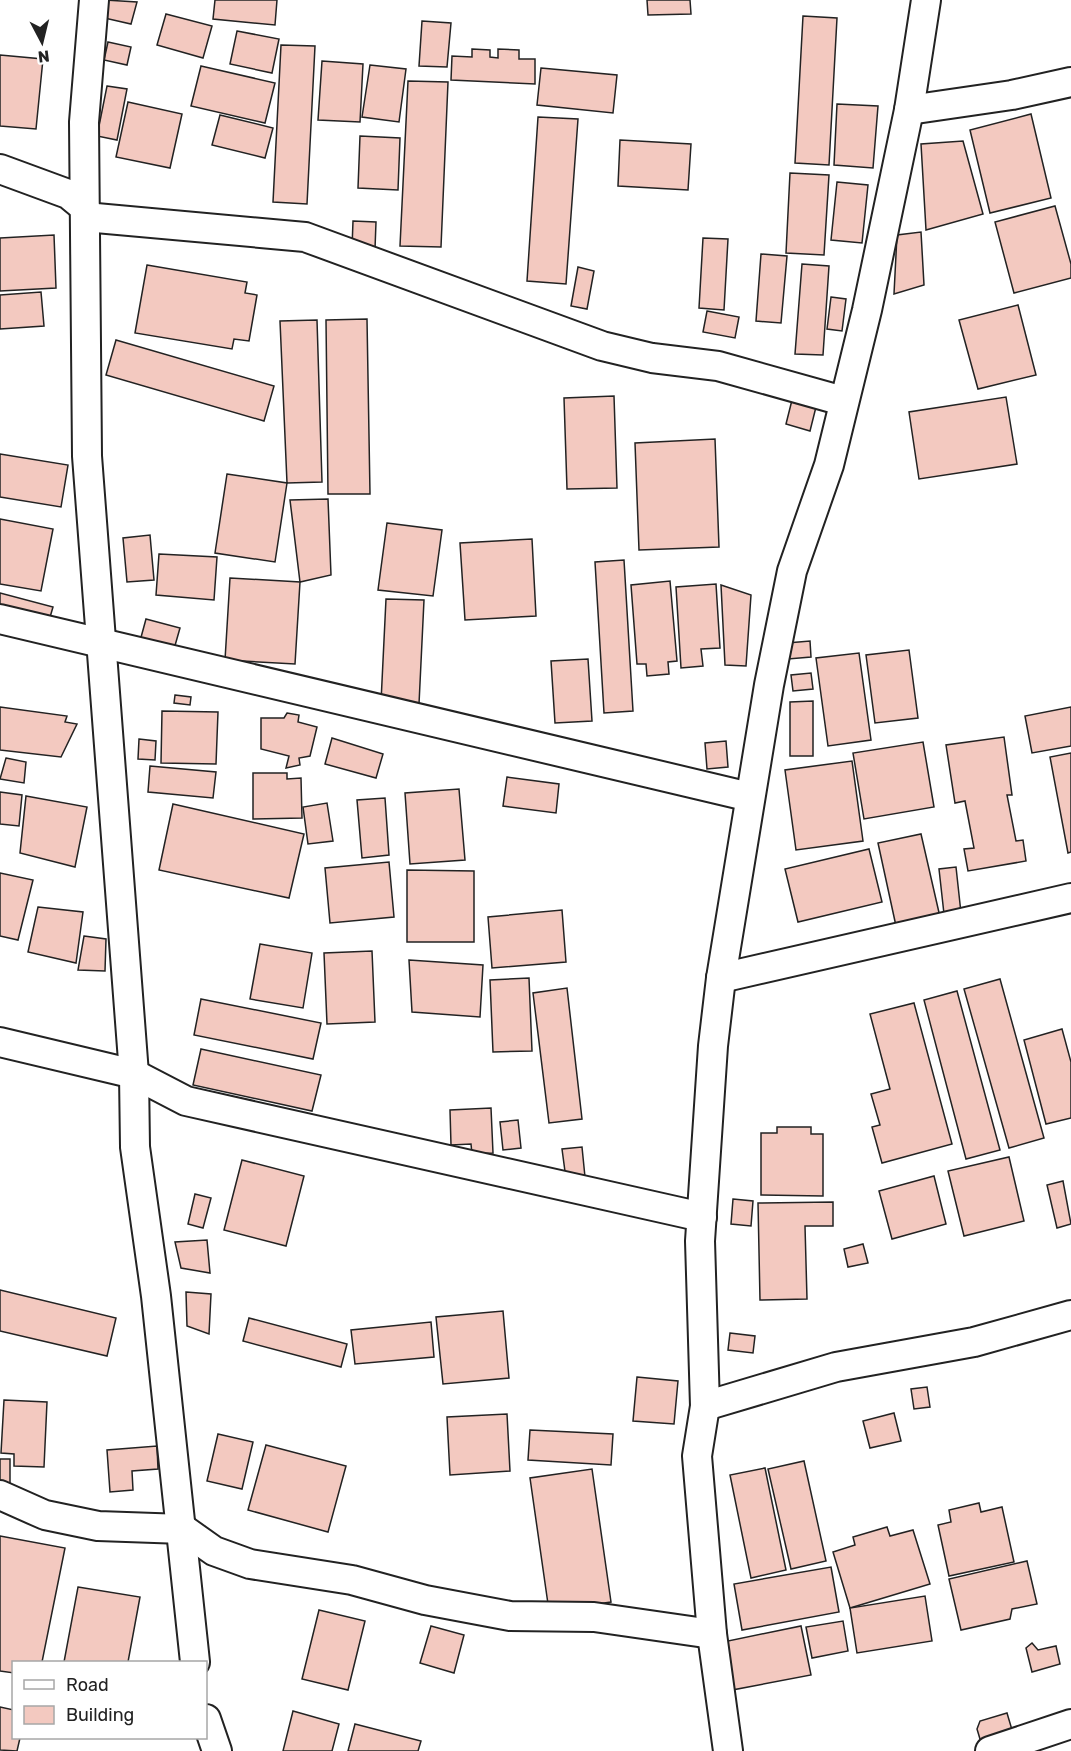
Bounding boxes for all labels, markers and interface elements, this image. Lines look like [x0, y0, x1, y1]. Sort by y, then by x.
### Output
north arrow [12, 12, 72, 72]
text: N [37, 46, 51, 67]
legend [12, 1661, 207, 1739]
text: Road [66, 1674, 109, 1696]
text: Building [66, 1704, 134, 1726]

